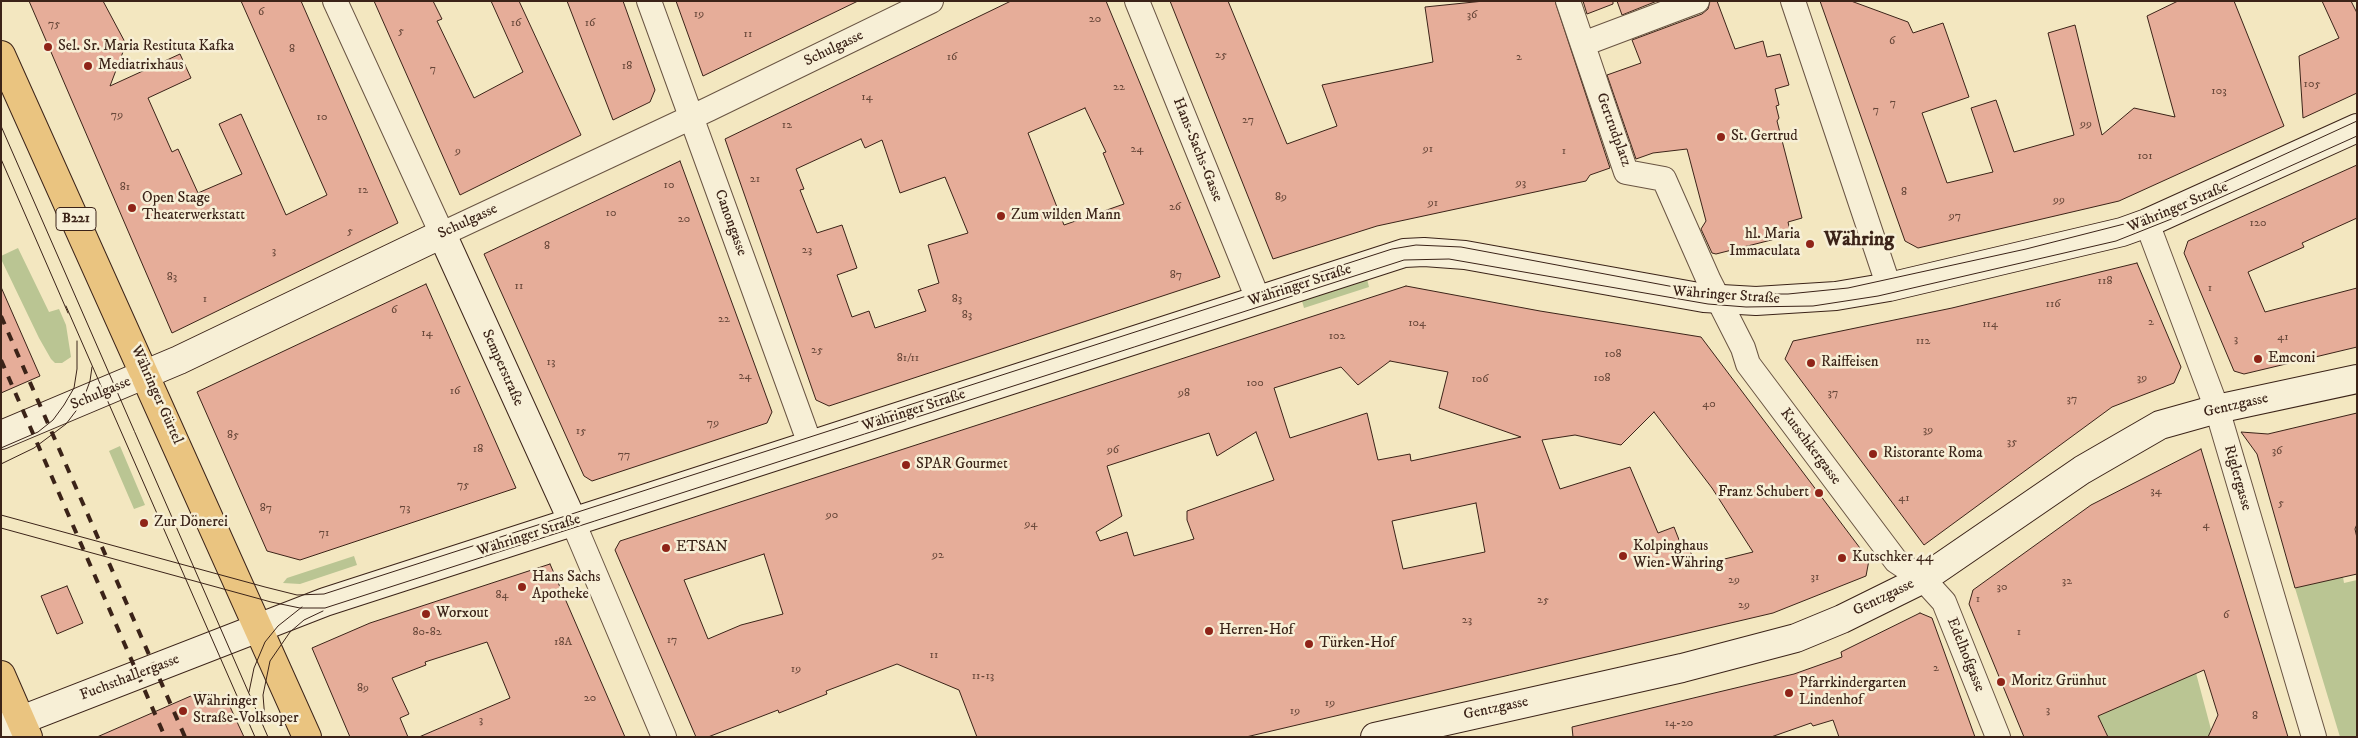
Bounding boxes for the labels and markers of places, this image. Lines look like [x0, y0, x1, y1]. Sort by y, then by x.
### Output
place label: Sel. Sr. Maria Restituta Kafka [58, 38, 234, 56]
marker: Sel. Sr. Maria Restituta Kafka [42, 41, 54, 53]
place label: Mediatrixhaus [98, 57, 184, 75]
marker: Mediatrixhaus [82, 60, 94, 72]
place label: St. Gertrud [1731, 128, 1798, 146]
marker: St. Gertrud [1715, 131, 1727, 143]
place label: Open Stage Theaterwerkstatt [142, 190, 245, 225]
marker: Open Stage Theaterwerkstatt [126, 202, 138, 214]
place label: Zum wilden Mann [1011, 207, 1121, 225]
marker: Zum wilden Mann [995, 210, 1007, 222]
place label: hl. Maria Immaculata [1729, 226, 1800, 261]
marker: hl. Maria Immaculata [1804, 238, 1816, 250]
place label: Emconi [2268, 350, 2315, 368]
marker: Emconi [2252, 353, 2264, 365]
place label: Raiffeisen [1821, 354, 1879, 372]
marker: Raiffeisen [1805, 357, 1817, 369]
place label: Ristorante Roma [1883, 445, 1983, 463]
marker: Ristorante Roma [1867, 448, 1879, 460]
place label: SPAR Gourmet [916, 456, 1008, 474]
marker: SPAR Gourmet [900, 459, 912, 471]
place label: Franz Schubert [1718, 484, 1809, 502]
marker: Franz Schubert [1813, 487, 1825, 499]
place label: Zur Dönerei [154, 514, 228, 532]
marker: Zur Dönerei [138, 517, 150, 529]
place label: Kolpinghaus Wien-Währing [1633, 538, 1723, 573]
place label: ETSAN [676, 539, 728, 557]
marker: ETSAN [660, 542, 672, 554]
place label: Kutschker 44 [1852, 549, 1933, 567]
marker: Kolpinghaus Wien-Währing [1617, 550, 1629, 562]
marker: Kutschker 44 [1836, 552, 1848, 564]
place label: Hans Sachs Apotheke [532, 569, 601, 604]
marker: Hans Sachs Apotheke [516, 581, 528, 593]
place label: Worxout [436, 605, 488, 623]
marker: Worxout [420, 608, 432, 620]
place label: Herren-Hof [1219, 622, 1293, 640]
marker: Herren-Hof [1203, 625, 1215, 637]
place label: Türken-Hof [1319, 635, 1395, 653]
marker: Türken-Hof [1303, 638, 1315, 650]
place label: Moritz Grünhut [2011, 673, 2107, 691]
place label: Pfarrkindergarten Lindenhof [1799, 675, 1906, 710]
marker: Moritz Grünhut [1995, 676, 2007, 688]
marker: Pfarrkindergarten Lindenhof [1783, 687, 1795, 699]
place label: Währinger Straße-Volksoper [193, 693, 298, 728]
marker: Währinger Straße-Volksoper [177, 705, 189, 717]

